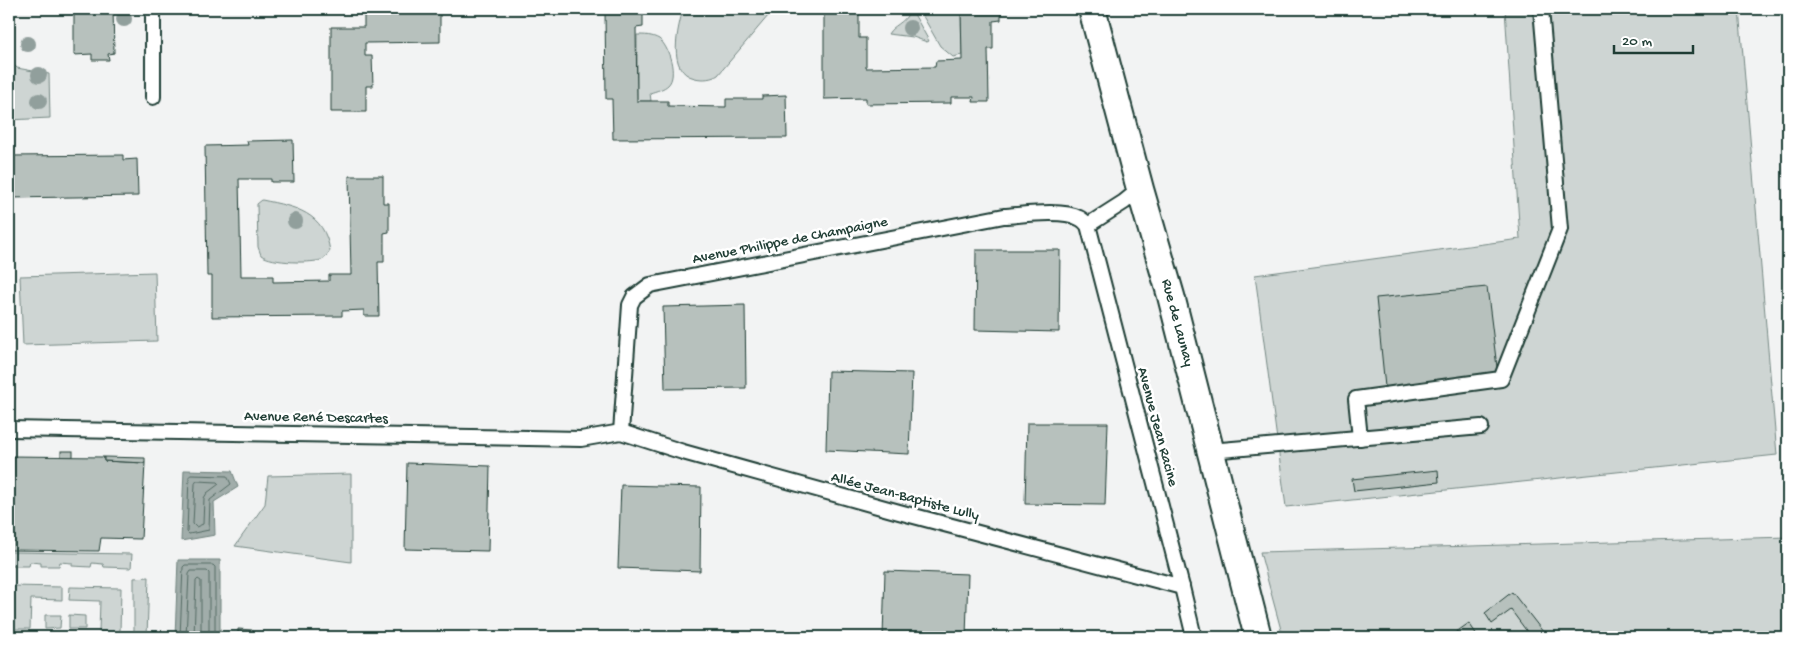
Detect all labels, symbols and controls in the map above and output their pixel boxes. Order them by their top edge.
scale bar [1614,22,1693,54]
text: 20 m [1622,33,1652,51]
street label: Avenue Philippe de Champaigne [691,213,889,269]
street label: Rue de Launay [1157,277,1197,369]
street label: Avenue Jean Racine [1132,365,1182,489]
street label: Avenue René Descartes [244,408,389,428]
street label: Allée Jean-Baptiste Lully [829,469,982,526]

